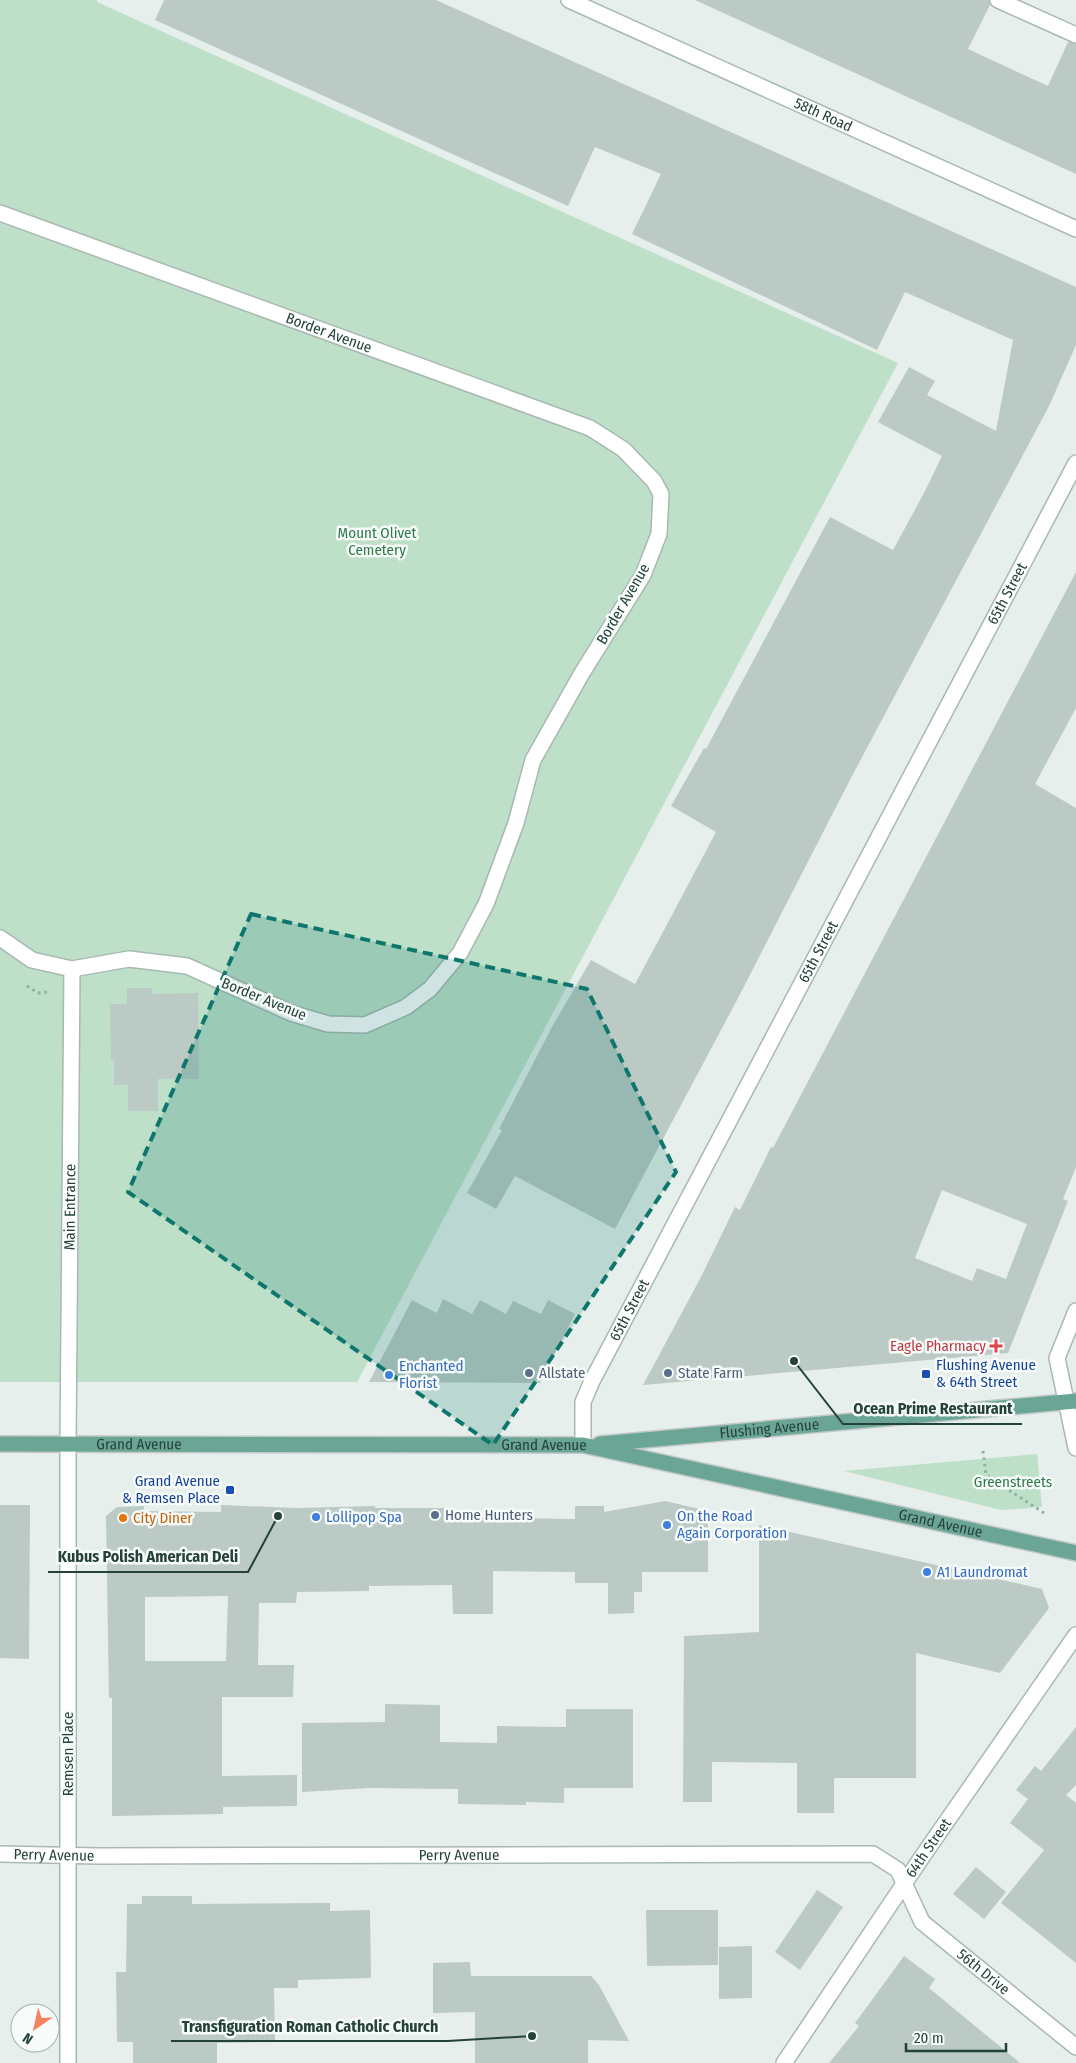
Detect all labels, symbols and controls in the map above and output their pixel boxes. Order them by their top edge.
street label: 58th Road [791,94,855,136]
street label: Border Avenue [283,309,374,357]
park label: Mount Olivet Cemetery [338,524,417,559]
street label: 65th Street [983,559,1031,628]
street label: Border Avenue [593,560,653,648]
street label: 65th Street [795,918,842,986]
street label: Border Avenue [219,974,309,1024]
street label: Main Entrance [61,1164,79,1250]
street label: 65th Street [606,1276,653,1344]
place label: Eagle Pharmacy [890,1337,986,1355]
marker: Eagle Pharmacy [990,1340,1002,1352]
place label: Flushing Avenue & 64th Street [936,1356,1036,1391]
place label: Enchanted Florist [399,1357,464,1392]
place label: Allstate [539,1364,585,1382]
place label: State Farm [678,1364,743,1382]
marker: Allstate [523,1367,535,1379]
marker: State Farm [662,1367,674,1379]
marker: Flushing Avenue & 64th Street [920,1368,932,1380]
marker: Enchanted Florist [383,1369,395,1381]
callout: Ocean Prime Restaurant [843,1393,1022,1424]
text: Ocean Prime Restaurant [853,1399,1013,1418]
street label: Flushing Avenue [719,1415,820,1442]
street label: Grand Avenue [96,1435,182,1453]
street label: Grand Avenue [501,1436,587,1454]
place label: Grand Avenue & Remsen Place [122,1472,220,1507]
park label: Greenstreets [974,1473,1052,1491]
marker: Grand Avenue & Remsen Place [224,1484,236,1496]
street label: Grand Avenue [897,1505,984,1541]
place label: Home Hunters [445,1506,533,1524]
place label: On the Road Again Corporation [677,1507,787,1542]
place label: Lollipop Spa [326,1508,402,1526]
place label: City Diner [133,1509,193,1527]
marker: Home Hunters [429,1509,441,1521]
marker: Lollipop Spa [310,1511,322,1523]
marker: City Diner [117,1512,129,1524]
marker: On the Road Again Corporation [661,1519,673,1531]
callout: Kubus Polish American Deli [48,1541,248,1572]
text: Kubus Polish American Deli [58,1547,238,1566]
place label: A1 Laundromat [937,1563,1028,1581]
marker: A1 Laundromat [921,1566,933,1578]
street label: Remsen Place [59,1712,77,1796]
street label: 64th Street [902,1815,955,1881]
street label: Perry Avenue [13,1845,95,1865]
street label: Perry Avenue [419,1846,499,1864]
street label: 56th Drive [953,1945,1013,1998]
north arrow [10,2003,60,2053]
callout: Transfiguration Roman Catholic Church [171,2010,448,2041]
text: Transfiguration Roman Catholic Church [182,2017,438,2036]
scale bar [906,2020,1006,2052]
text: N [20,2029,36,2048]
text: 20 m [914,2029,944,2047]

